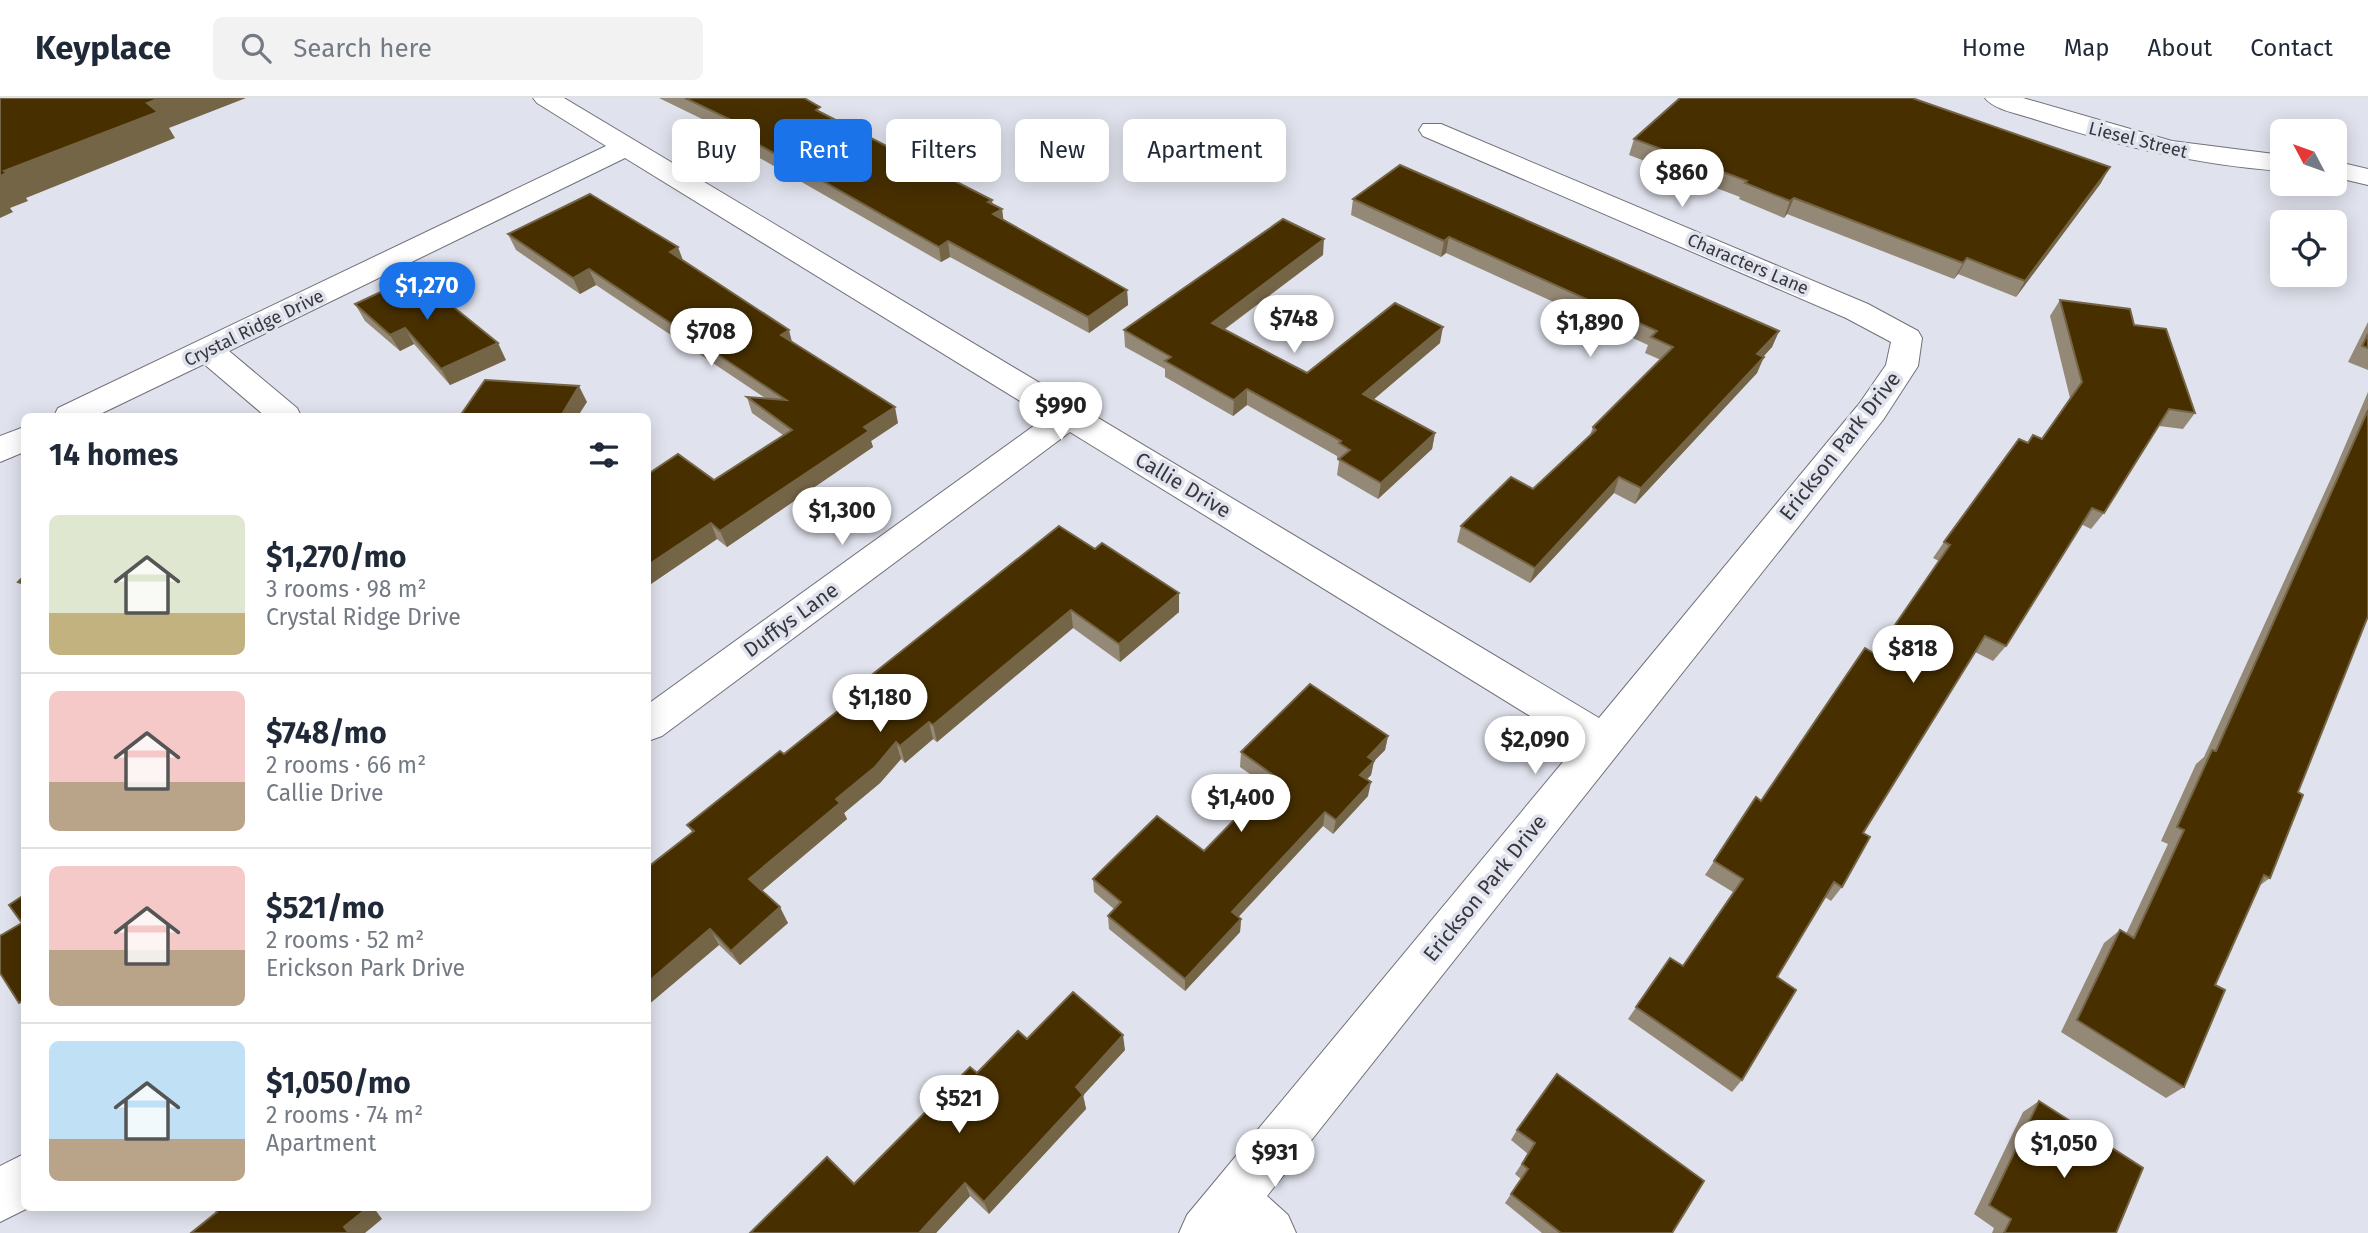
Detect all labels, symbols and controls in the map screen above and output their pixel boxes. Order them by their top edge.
search box [213,17,703,80]
text: Keyplace [35,28,171,68]
icon: search [237,29,275,67]
text: Search here [293,33,432,64]
text: Home [1962,34,2026,62]
text: Map [2064,34,2110,62]
text: About [2148,34,2212,62]
text: Contact [2250,34,2333,62]
street label: Liesel Street [2086,117,2190,163]
chip: Buy [672,119,760,182]
chip: Rent [774,119,872,182]
chip: Filters [886,119,1001,182]
chip: New [1015,119,1109,182]
chip: Apartment [1123,119,1286,182]
north arrow [2270,119,2347,196]
map controls [2270,119,2347,287]
pin: $860 [1641,150,1723,209]
text: $860 [1656,158,1708,186]
button: locate [2270,210,2347,287]
street label: Characters Lane [1684,229,1812,299]
pin: $1,270 [370,262,484,322]
text: $1,270 [395,271,459,299]
street label: Crystal Ridge Drive [181,285,327,371]
pin: $748 [1253,296,1335,355]
pin: $1,890 [1533,300,1647,359]
text: $748 [1270,304,1318,332]
pin: $708 [670,308,752,368]
text: $1,890 [1556,308,1624,336]
text: $708 [686,317,736,345]
street label: Erickson Park Drive [1774,366,1906,526]
pin: $990 [1020,382,1102,442]
text: $990 [1035,391,1087,419]
icon: filters [585,436,623,474]
text: 14 homes [49,437,178,473]
street label: Callie Drive [1130,446,1236,524]
pin: $1,300 [785,488,899,547]
text: $1,300 [808,496,876,524]
text: $1,270/mo [266,539,407,575]
icon: home [105,543,189,627]
text: 3 rooms · 98 m² [266,575,426,603]
street label: Duffys Lane [739,577,843,663]
text: Crystal Ridge Drive [266,603,461,631]
pin: $818 [1872,626,1954,685]
text: $818 [1888,634,1938,662]
pin: $1,180 [823,674,937,734]
text: $1,180 [848,683,912,711]
text: $748/mo [266,715,387,751]
pin: $2,090 [1478,716,1592,776]
icon: home [105,719,189,803]
text: $2,090 [1500,725,1570,753]
text: 2 rooms · 66 m² [266,751,426,779]
pin: $1,400 [1184,774,1298,834]
text: Callie Drive [266,779,383,807]
text: $1,400 [1207,783,1275,811]
street label: Erickson Park Drive [1418,809,1552,967]
text: $521/mo [266,890,384,926]
icon: home [105,894,189,978]
text: 2 rooms · 52 m² [266,926,424,954]
text: Erickson Park Drive [266,954,465,982]
text: $1,050/mo [266,1065,411,1101]
icon: home [105,1069,189,1153]
pin: $521 [918,1076,1000,1135]
text: $521 [936,1084,982,1112]
text: 2 rooms · 74 m² [266,1101,423,1129]
pin: $1,050 [2007,1121,2121,1180]
text: Apartment [266,1129,376,1157]
text: $1,050 [2031,1129,2097,1157]
pin: $931 [1234,1130,1316,1189]
text: $931 [1252,1138,1298,1166]

